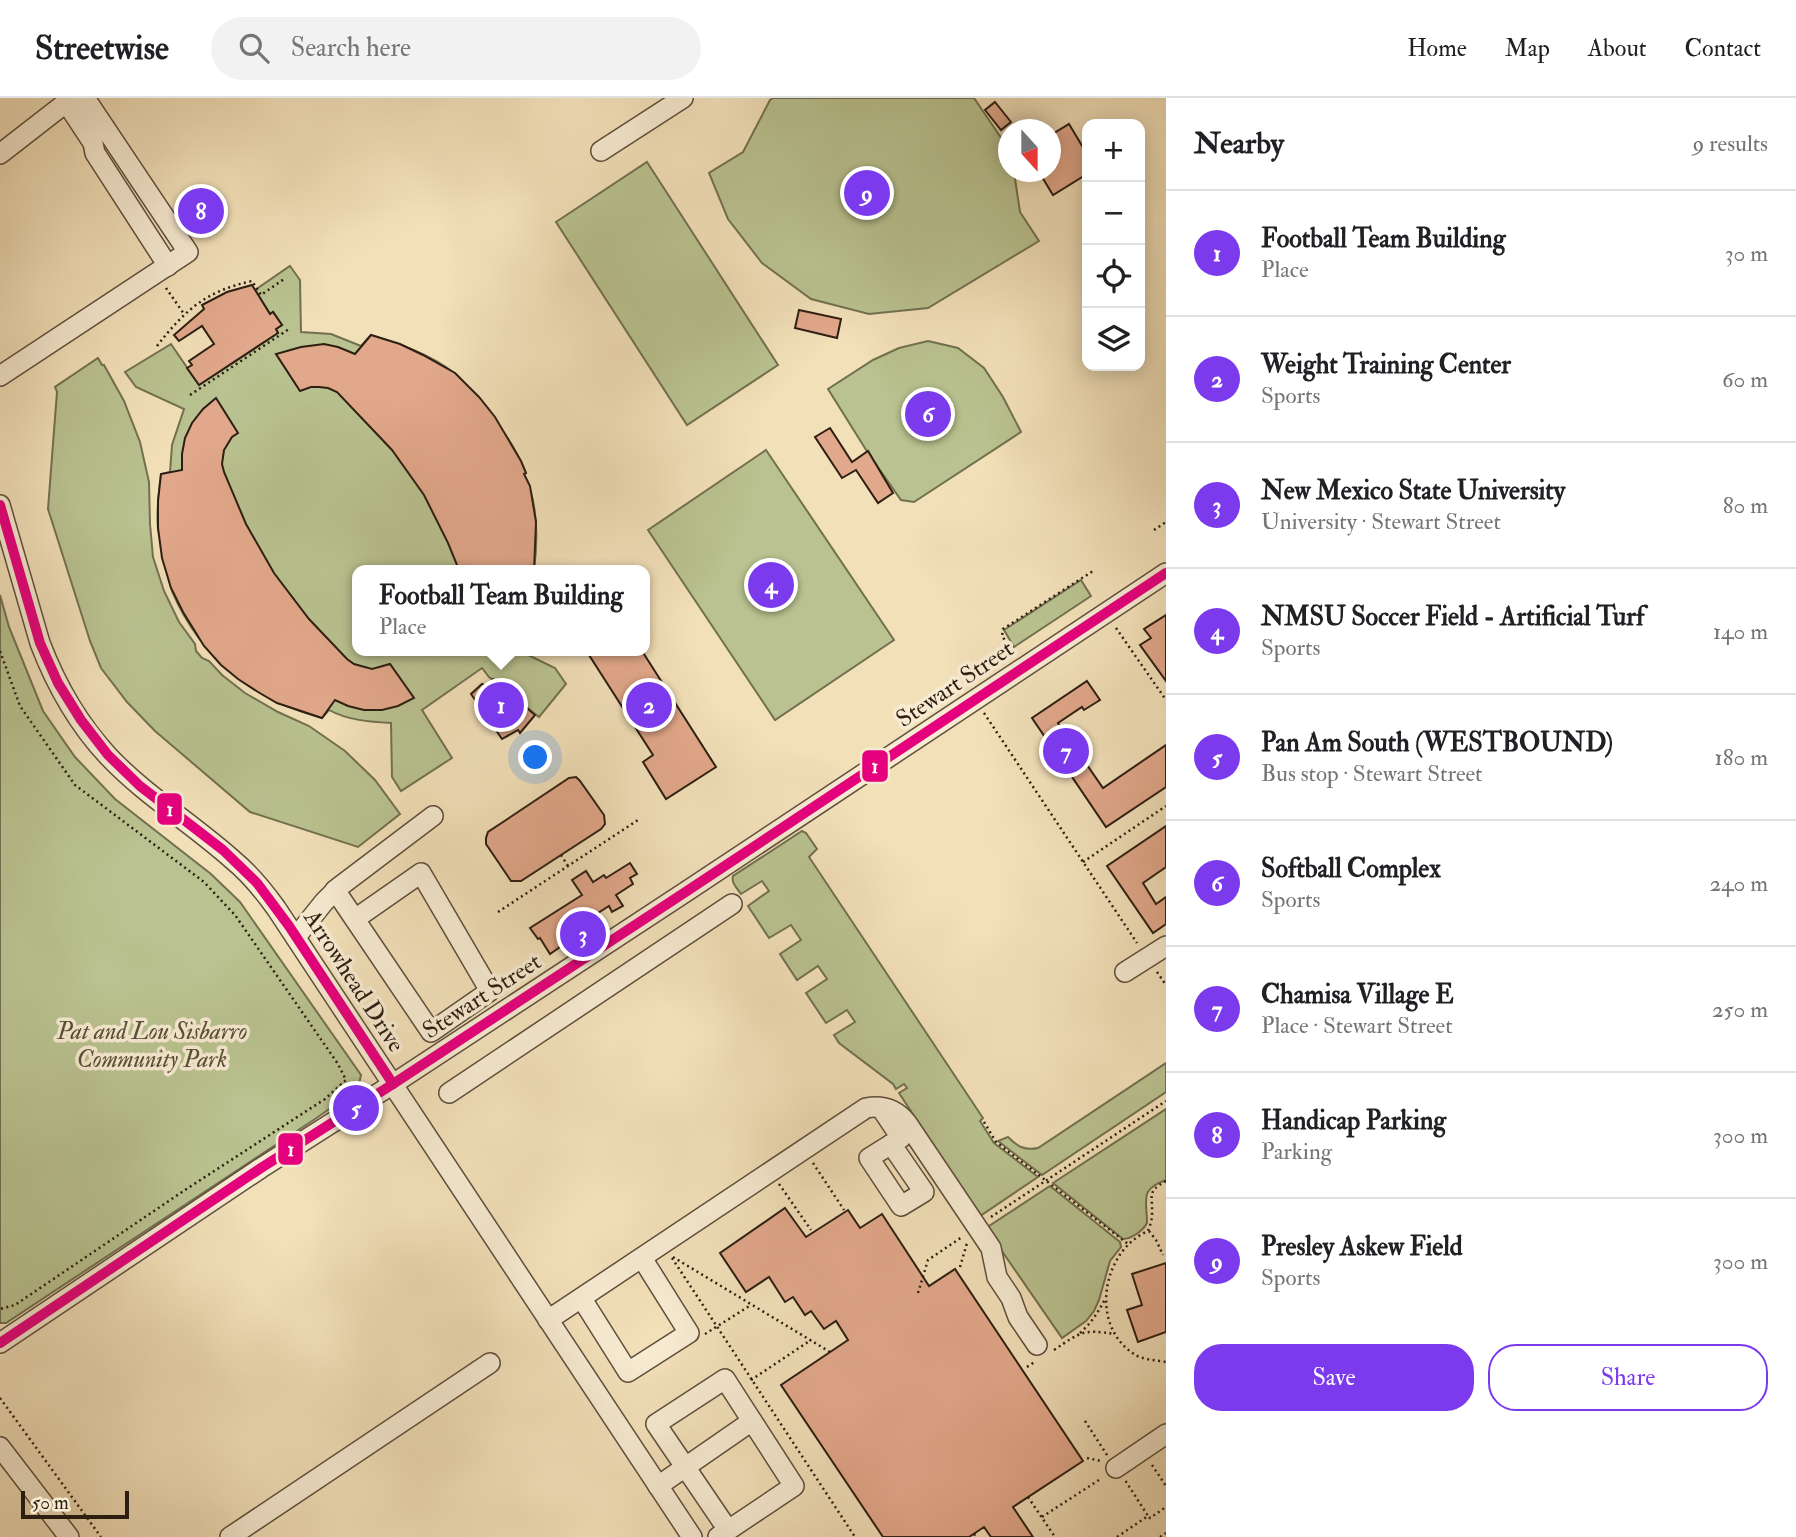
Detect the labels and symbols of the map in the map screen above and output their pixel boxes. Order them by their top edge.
north arrow [998,119,1061,182]
pin: 9 [844,167,890,219]
pin: 8 [178,185,224,237]
pin: 6 [905,388,951,440]
pin: 4 [748,559,794,611]
street label: Stewart Street [890,633,1020,735]
pin: 1 [478,679,524,731]
pin: 2 [626,679,672,731]
pin: 7 [1043,725,1089,777]
your location [518,740,552,774]
line badge: 1 [861,749,889,783]
text: 1 [872,755,879,779]
line badge: 1 [156,792,183,826]
text: 1 [167,798,174,822]
street label: Arrowhead Drive [296,903,412,1058]
pin: 3 [560,908,606,960]
street label: Stewart Street [417,946,547,1046]
park label: Pat and Lou Sisbarro Community Park [56,1016,247,1075]
pin: 5 [333,1082,379,1134]
line badge: 1 [277,1132,304,1166]
text: 1 [288,1138,295,1162]
scale bar [21,1488,130,1520]

